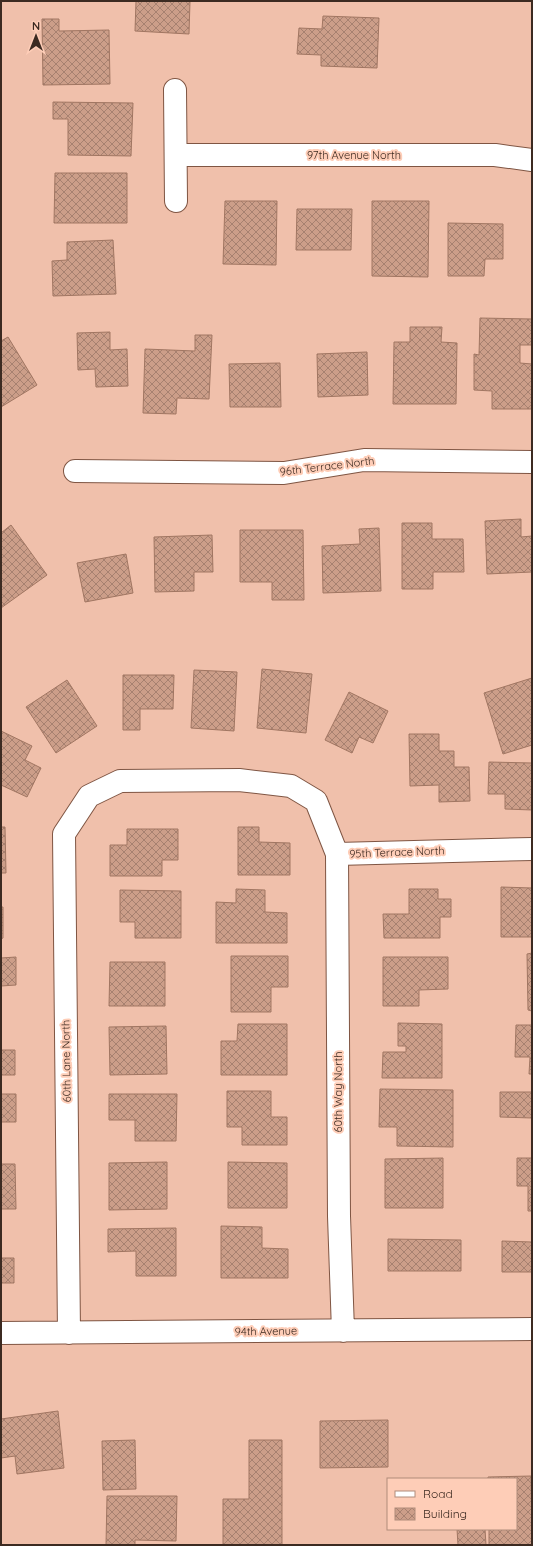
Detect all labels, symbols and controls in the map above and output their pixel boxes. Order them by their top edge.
north arrow [16,16,56,56]
text: N [32,19,40,33]
street label: 97th Avenue North [307,148,401,162]
street label: 96th Terrace North [279,453,375,479]
street label: 95th Terrace North [349,843,445,861]
street label: 60th Lane North [58,1020,74,1102]
street label: 60th Way North [331,1052,345,1132]
street label: 94th Avenue [235,1323,297,1339]
legend [387,1478,517,1530]
text: Road [423,1486,453,1501]
text: Building [423,1506,467,1521]

